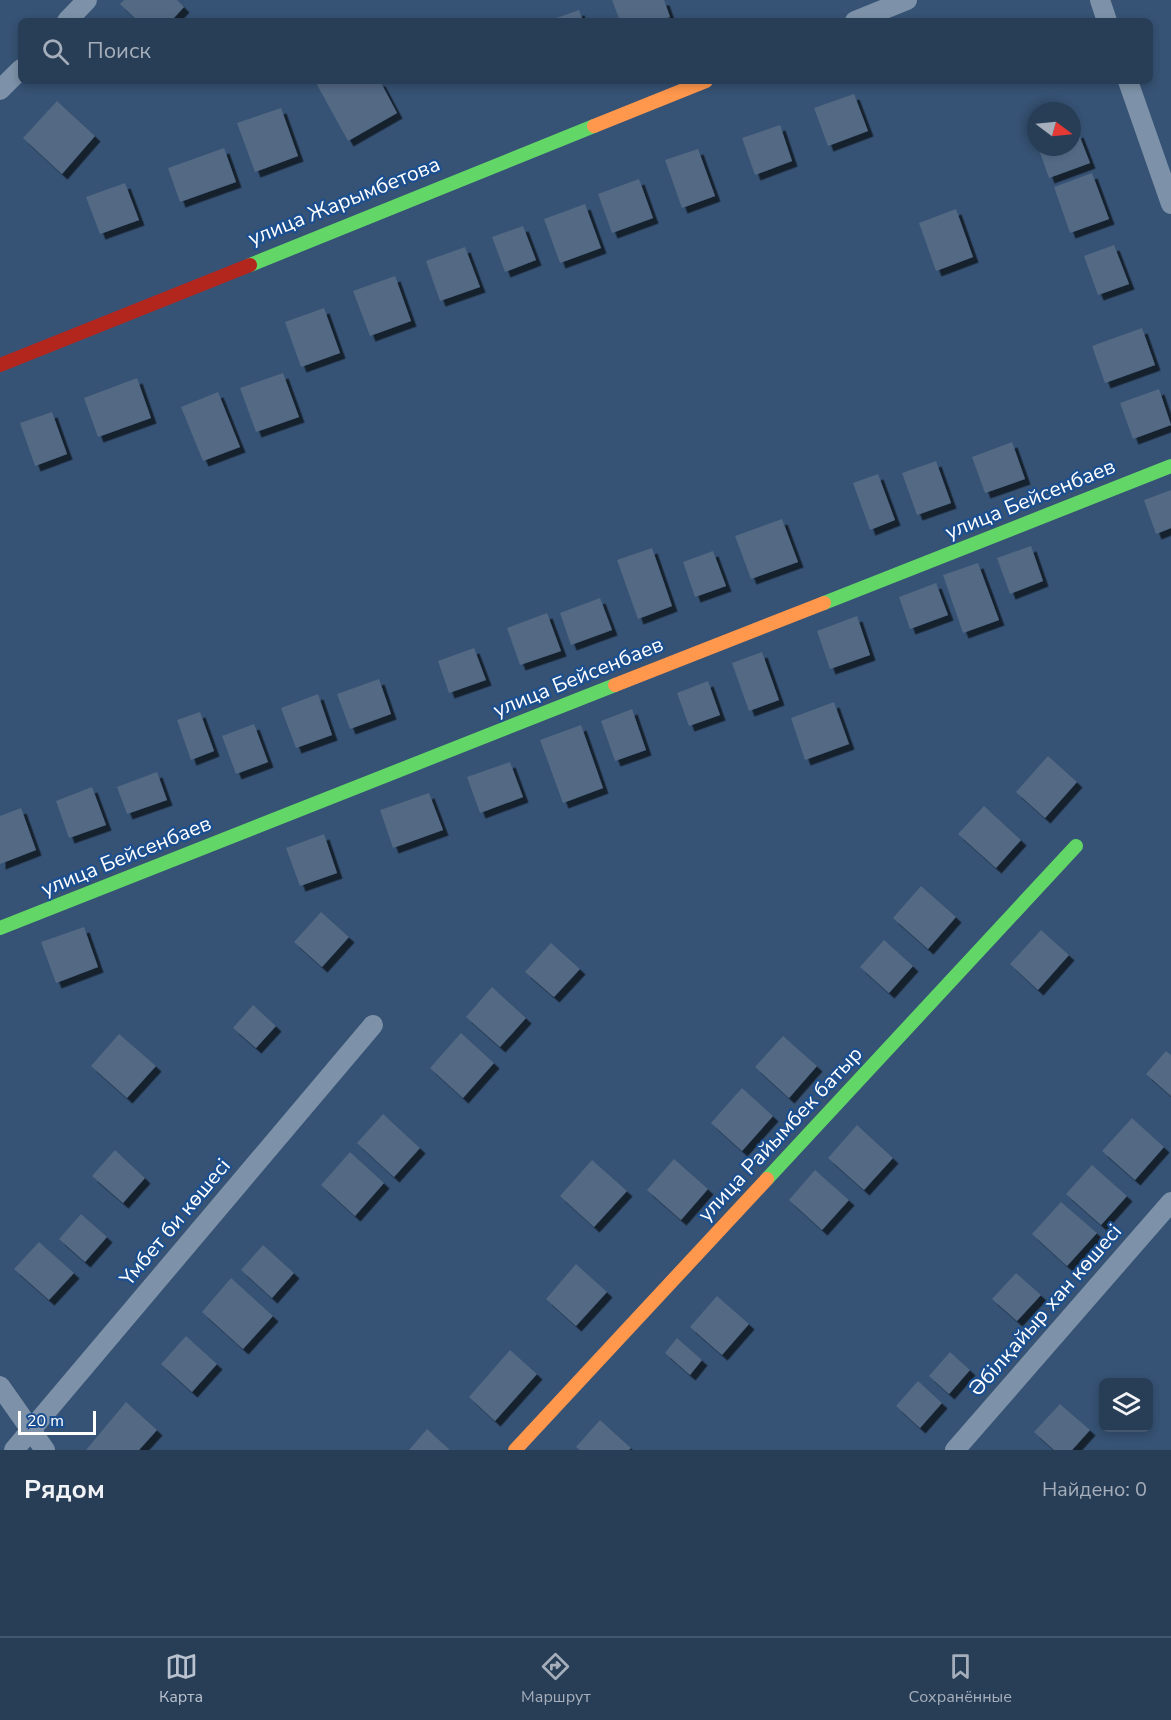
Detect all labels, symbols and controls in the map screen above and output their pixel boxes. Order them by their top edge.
search box [18,18,1153,84]
icon: search [39,35,72,68]
text: Поиск [87,36,151,66]
north arrow [1027,102,1081,156]
street label: улица Жарымбетова [244,150,444,252]
street label: улица Бейсенбаев [941,452,1119,546]
street label: улица Бейсенбаев [489,630,667,724]
street label: улица Бейсенбаев [37,809,215,903]
street label: улица Райымбек батыр [691,1040,869,1228]
street label: Үмбет би көшесі [113,1152,237,1292]
street label: Әбілқайыр хан көшесі [962,1218,1128,1402]
map controls [1099,1378,1153,1432]
button: layers [1099,1378,1153,1432]
scale bar [18,1408,96,1436]
text: 20 m [27,1410,64,1432]
text: Рядом [24,1472,105,1507]
text: Найдено: 0 [1042,1476,1147,1503]
tab: Карта [159,1650,203,1708]
tab: Маршрут [521,1650,591,1708]
tab: Сохранённые [909,1650,1012,1708]

